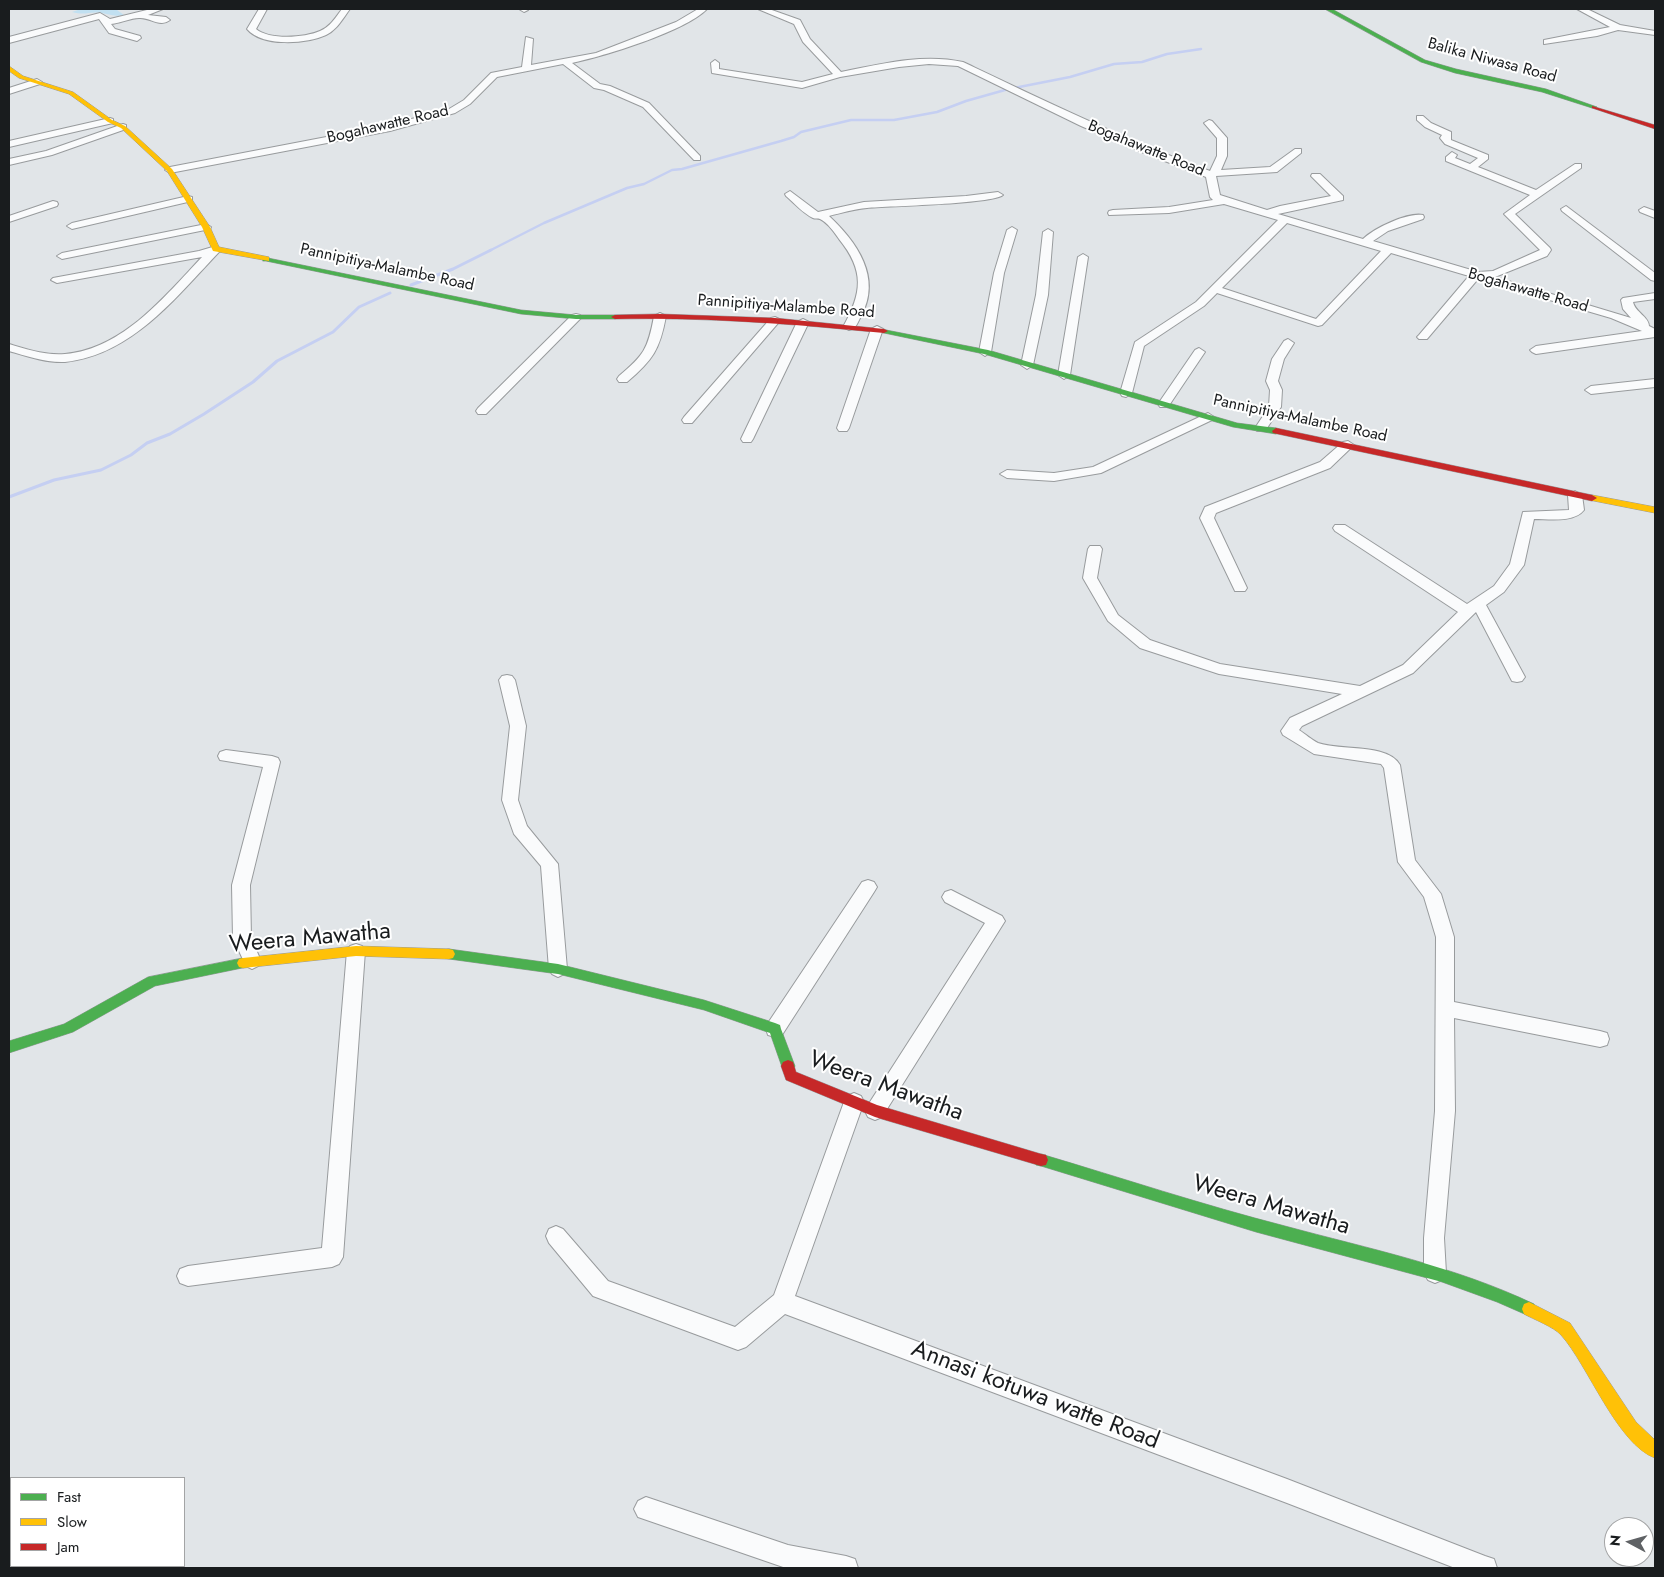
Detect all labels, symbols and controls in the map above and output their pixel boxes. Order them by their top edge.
street label: Balika Niwasa Road [1425,35,1559,87]
street label: Bogahawatte Road [325,102,451,148]
street label: Bogahawatte Road [1085,117,1207,181]
street label: Pannipitiya-Malambe Road [298,240,476,296]
street label: Bogahawatte Road [1466,265,1590,317]
street label: Pannipitiya-Malambe Road [697,291,875,323]
street label: Pannipitiya-Malambe Road [1211,391,1389,447]
street label: Weera Mawatha [228,918,392,960]
street label: Weera Mawatha [805,1046,967,1128]
street label: Weera Mawatha [1189,1170,1353,1242]
street label: Annasi kotuwa watte Road [907,1335,1163,1457]
legend [10,1477,185,1567]
text: Fast [57,1486,81,1508]
text: Slow [57,1511,87,1533]
north arrow [1604,1517,1654,1567]
text: N [1605,1534,1626,1547]
text: Jam [57,1536,80,1558]

